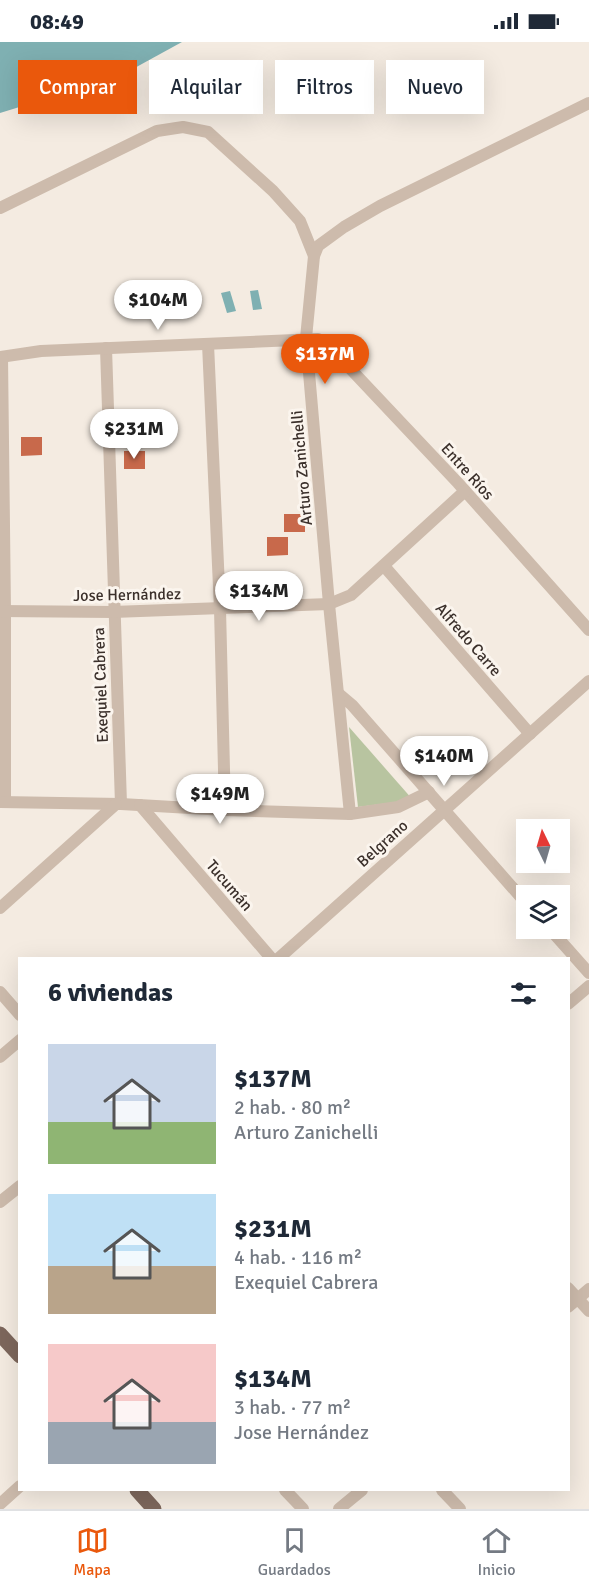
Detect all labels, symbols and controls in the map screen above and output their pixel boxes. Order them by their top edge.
text: 08:49 [30,8,84,35]
chip: Comprar [18,60,137,114]
chip: Alquilar [149,60,263,114]
chip: Filtros [275,60,374,114]
chip: Nuevo [386,60,484,114]
pin: $104M [116,280,200,331]
text: $104M [128,287,188,312]
pin: $137M [283,334,367,385]
text: $137M [295,341,355,366]
pin: $231M [92,409,176,460]
street label: Arturo Zanichelli [287,410,317,526]
text: $231M [104,416,164,441]
street label: Entre Ríos [436,439,498,504]
pin: $134M [217,571,301,622]
text: $134M [229,578,289,603]
street label: Jose Hernández [73,584,181,606]
street label: Alfredo Carre [431,599,506,681]
street label: Exequiel Cabrera [89,627,113,743]
pin: $140M [402,736,486,787]
text: $140M [414,743,474,768]
pin: $149M [178,774,262,825]
text: $149M [190,781,250,806]
street label: Belgrano [353,816,412,872]
north arrow [516,819,570,873]
map controls [516,819,570,939]
street label: Tucumán [202,856,257,915]
button: layers [516,885,570,939]
text: 6 viviendas [48,977,173,1009]
icon: filters [507,977,540,1010]
text: $137M [234,1063,312,1095]
icon: home [96,1068,168,1140]
text: 2 hab. · 80 m² [234,1095,351,1120]
text: Arturo Zanichelli [234,1120,378,1145]
text: $231M [234,1213,312,1245]
icon: home [96,1218,168,1290]
text: 4 hab. · 116 m² [234,1245,362,1270]
text: Exequiel Cabrera [234,1270,378,1295]
text: $134M [234,1363,312,1395]
icon: home [96,1368,168,1440]
text: 3 hab. · 77 m² [234,1395,351,1420]
text: Jose Hernández [234,1420,369,1445]
tab: Mapa [73,1524,111,1580]
tab: Guardados [258,1524,331,1580]
tab: Inicio [478,1524,516,1580]

